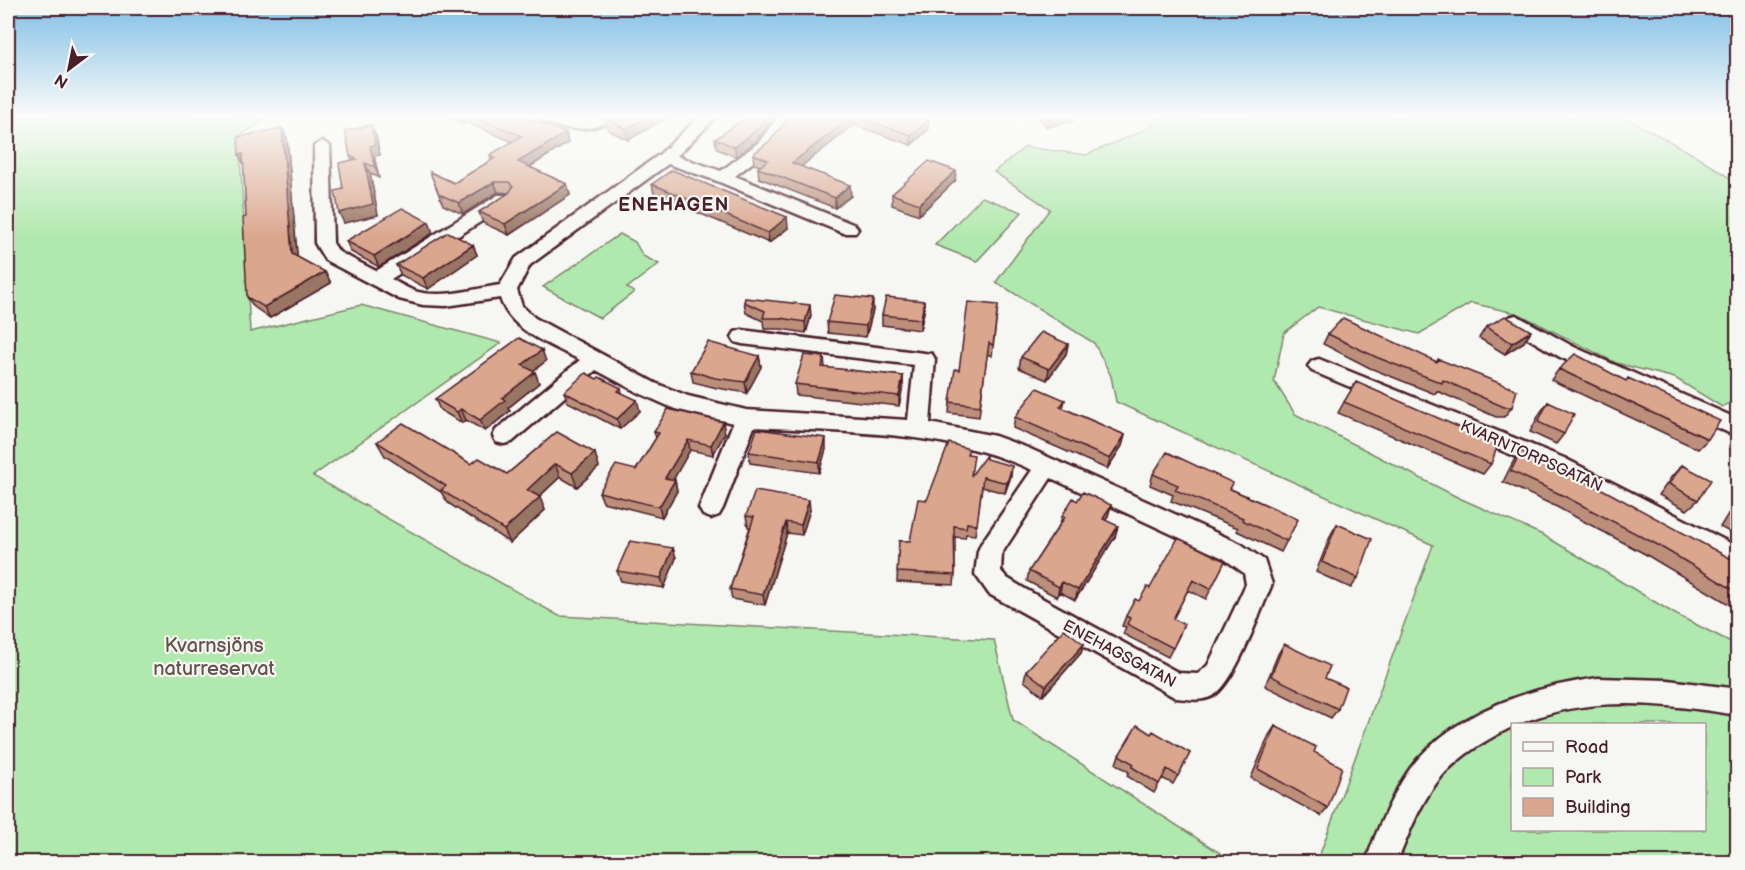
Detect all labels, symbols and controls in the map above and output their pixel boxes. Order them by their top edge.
north arrow [39,39,99,99]
text: N [52,69,72,92]
district label: ENEHAGEN [618,195,730,216]
street label: KVARNTORPSGATAN [1457,416,1605,496]
street label: ENEHAGSGATAN [1059,616,1179,692]
park label: Kvarnsjöns naturreservat [153,634,275,681]
legend [1511,723,1706,831]
text: Road [1565,737,1609,758]
text: Park [1565,767,1601,788]
text: Building [1565,797,1631,818]

